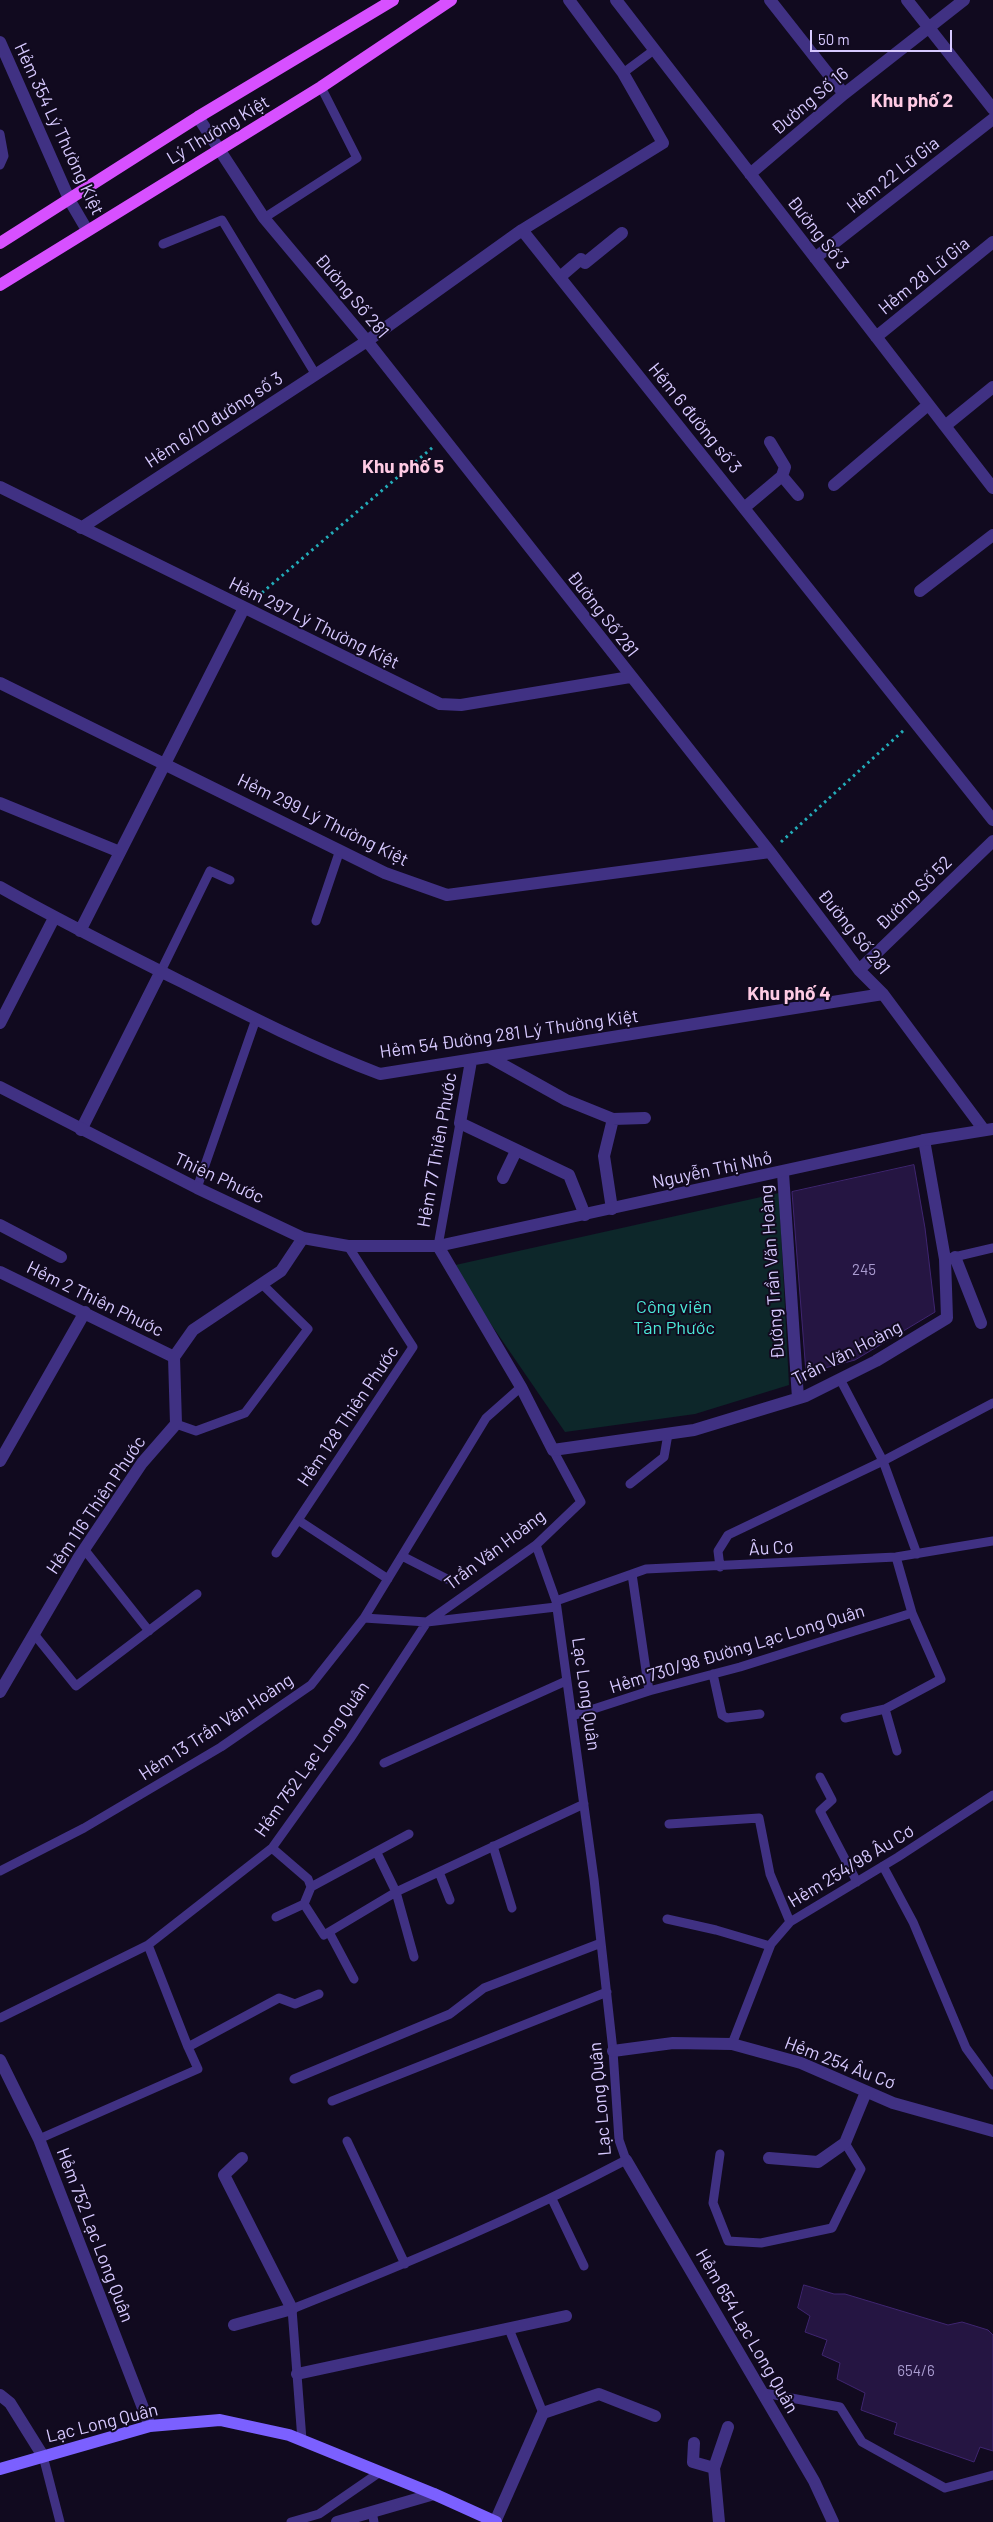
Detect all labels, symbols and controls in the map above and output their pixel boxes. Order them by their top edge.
scale bar [813,20,956,52]
text: 50 m [818,30,850,48]
street label: Hẻm 354 Lý Thường Kiệt [10,39,108,219]
street label: Đường Số 16 [767,63,853,139]
district label: Khu phố 2 [871,90,953,112]
street label: Lý Thường Kiệt [163,91,273,169]
street label: Hẻm 22 Lữ Gia [843,132,943,218]
street label: Đường Số 3 [783,192,853,274]
street label: Hẻm 28 Lữ Gia [874,233,974,319]
street label: Đường Số 281 [311,250,393,342]
street label: Hẻm 6 đường số 3 [644,358,746,478]
street label: Hẻm 6/10 đường số 3 [141,367,287,473]
district label: Khu phố 5 [362,456,444,478]
street label: Đường Số 281 [563,567,643,661]
street label: Hẻm 297 Lý Thường Kiệt [225,572,403,674]
street label: Hẻm 299 Lý Thường Kiệt [234,769,412,871]
street label: Đường Số 52 [872,852,956,934]
street label: Đường Số 281 [813,885,895,979]
district label: Khu phố 4 [747,983,831,1005]
street label: Hẻm 54 Đường 281 Lý Thường Kiệt [378,1005,640,1063]
street label: Hẻm 77 Thiên Phước [413,1071,461,1229]
street label: Nguyễn Thị Nhỏ [650,1147,774,1193]
street label: Thiên Phước [171,1148,267,1208]
street label: Đường Trần Văn Hoàng [755,1184,789,1360]
street label: Hẻm 2 Thiên Phước [23,1257,167,1341]
house number: 245 [852,1261,876,1279]
park label: Công viên Tân Phước [633,1296,715,1338]
street label: Trần Văn Hoàng [788,1316,906,1390]
street label: Hẻm 128 Thiên Phước [293,1341,403,1491]
street label: Hẻm 116 Thiên Phước [42,1432,150,1578]
street label: Trần Văn Hoàng [440,1505,550,1595]
street label: Âu Cơ [748,1536,794,1560]
street label: Hẻm 730/98 Đường Lạc Long Quân [607,1600,867,1698]
street label: Lạc Long Quân [567,1636,605,1752]
street label: Hẻm 13 Trần Văn Hoàng [135,1669,297,1785]
street label: Hẻm 752 Lạc Long Quân [250,1677,374,1841]
street label: Hẻm 254/98 Âu Cơ [784,1820,918,1912]
street label: Hẻm 254 Âu Cơ [782,2032,898,2094]
street label: Lạc Long Quân [584,2041,616,2157]
street label: Hẻm 752 Lạc Long Quân [52,2145,138,2325]
street label: Hẻm 654 Lạc Long Quân [691,2245,803,2417]
house number: 654/6 [897,2362,935,2380]
street label: Lạc Long Quân [44,2399,160,2447]

